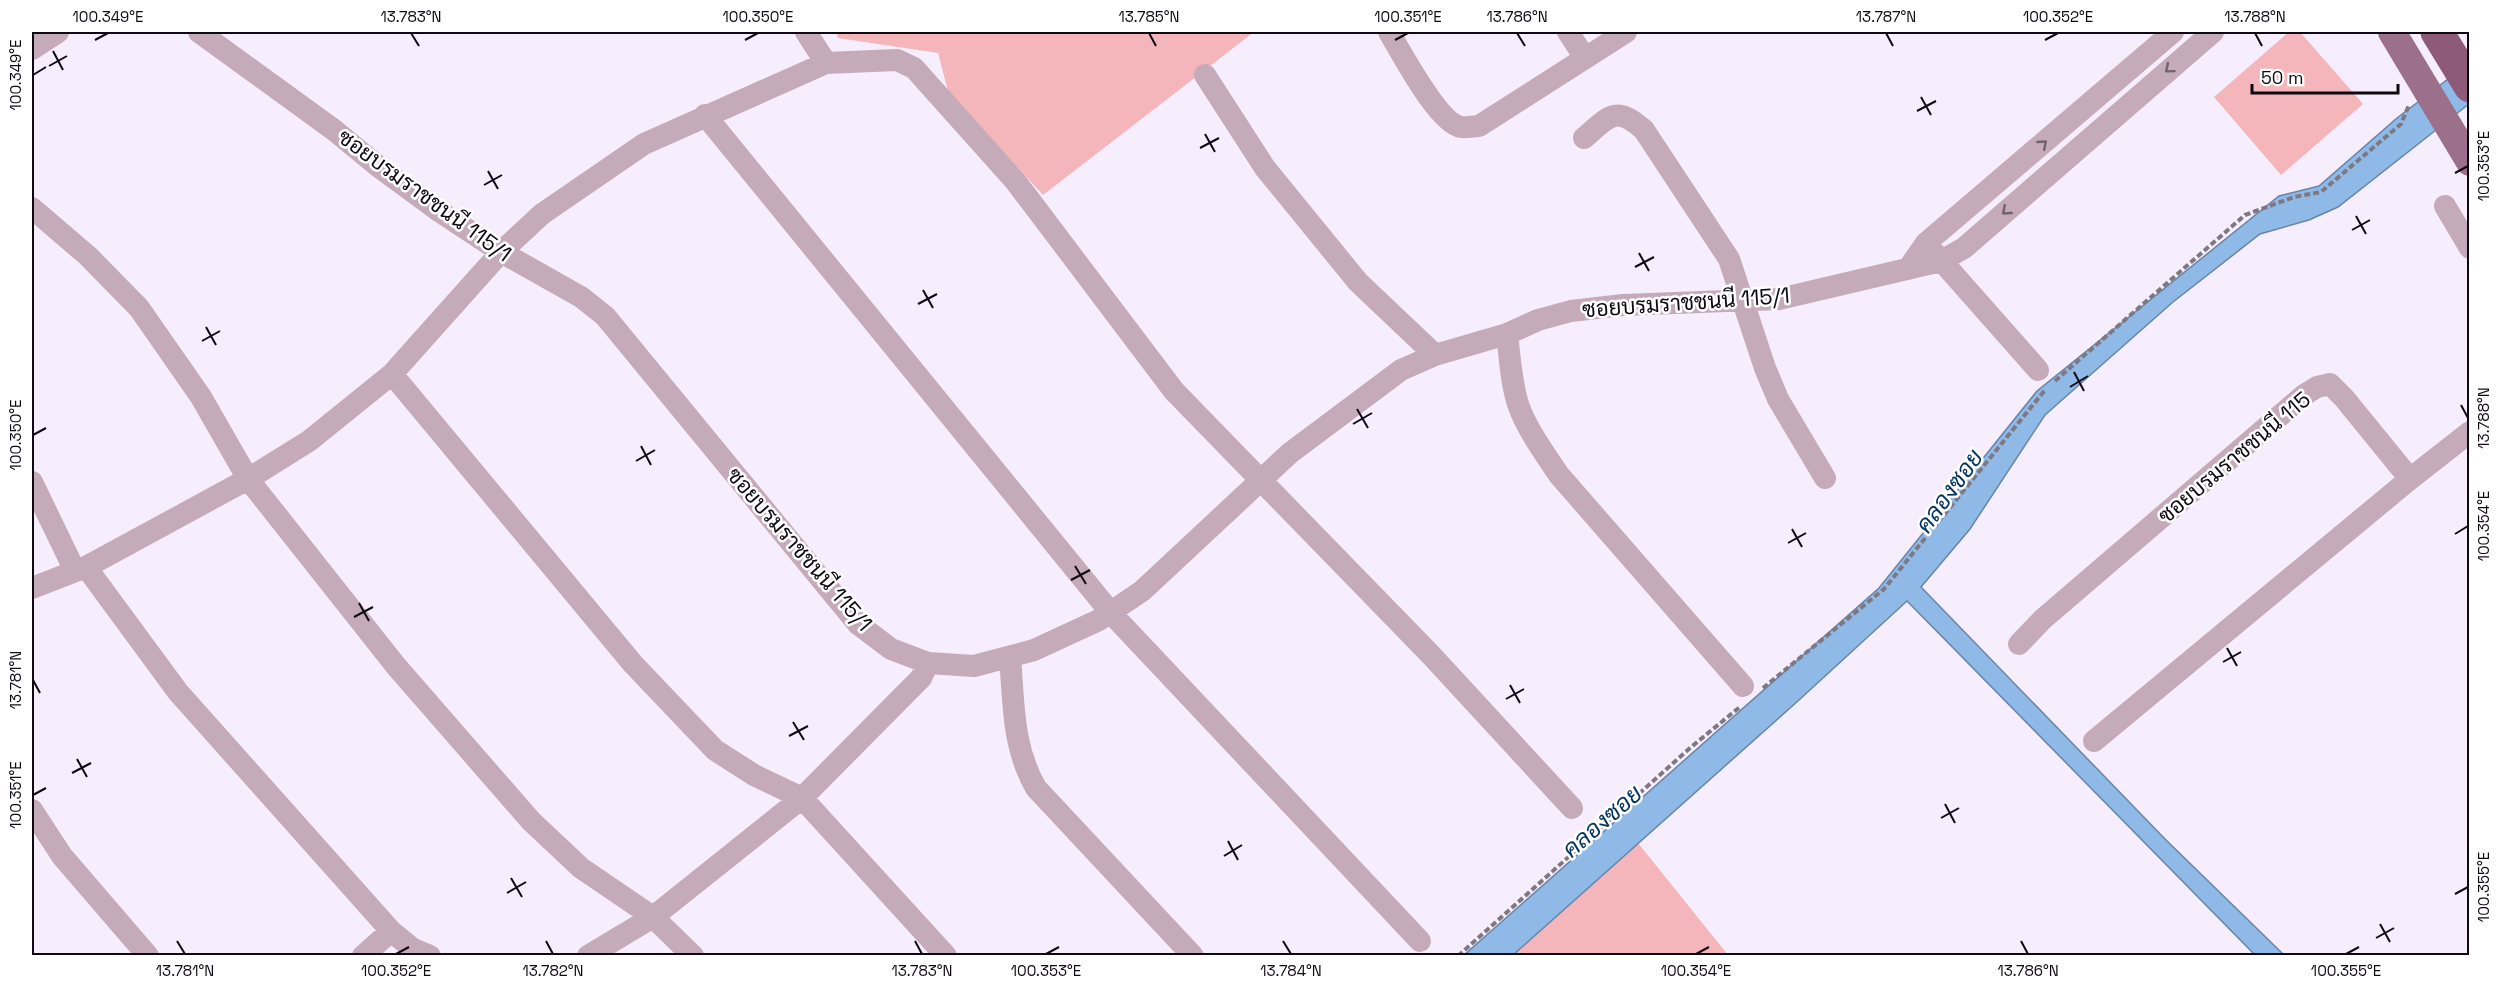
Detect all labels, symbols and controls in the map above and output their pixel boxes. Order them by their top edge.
text: 100.349°E [73,7,143,26]
text: 13.783°N [380,7,442,26]
text: 100.350°E [723,7,793,26]
text: 13.785°N [1118,7,1180,26]
text: 100.351°E [1374,7,1442,26]
text: 13.786°N [1486,7,1548,26]
text: 13.787°N [1856,7,1916,26]
text: 100.352°E [2023,7,2093,26]
text: 13.788°N [2224,7,2286,26]
text: 100.349°E [6,40,25,110]
scale bar [2252,57,2398,95]
one-way arrow [2164,62,2175,73]
text: 50 m [2261,66,2303,89]
street label: ซอยบรมราชชนนี 115/1 [333,123,517,267]
text: 100.353°E [2474,131,2493,201]
one-way arrow [2036,140,2047,151]
one-way arrow [2002,204,2013,215]
street label: ซอยบรมราชชนนี 115/1 [1581,281,1791,323]
street label: ซอยบรมราชชนนี 115 [2152,385,2316,529]
text: 13.788°N [2474,387,2493,449]
text: 100.350°E [6,400,25,470]
water label: คลองซอย [1908,443,1990,539]
street label: ซอยบรมราชชนนี 115/1 [721,461,879,637]
text: 100.354°E [2474,491,2493,561]
text: 13.781°N [6,651,25,709]
text: 100.351°E [6,761,25,829]
water label: คลองซอย [1556,778,1649,864]
text: 100.355°E [2474,852,2493,922]
text: 13.781°N [156,961,214,980]
text: 100.352°E [361,961,431,980]
text: 13.782°N [522,961,584,980]
text: 13.783°N [891,961,953,980]
text: 100.353°E [1011,961,1081,980]
text: 13.784°N [1260,961,1322,980]
text: 100.354°E [1661,961,1731,980]
text: 13.786°N [1997,961,2059,980]
text: 100.355°E [2311,961,2381,980]

